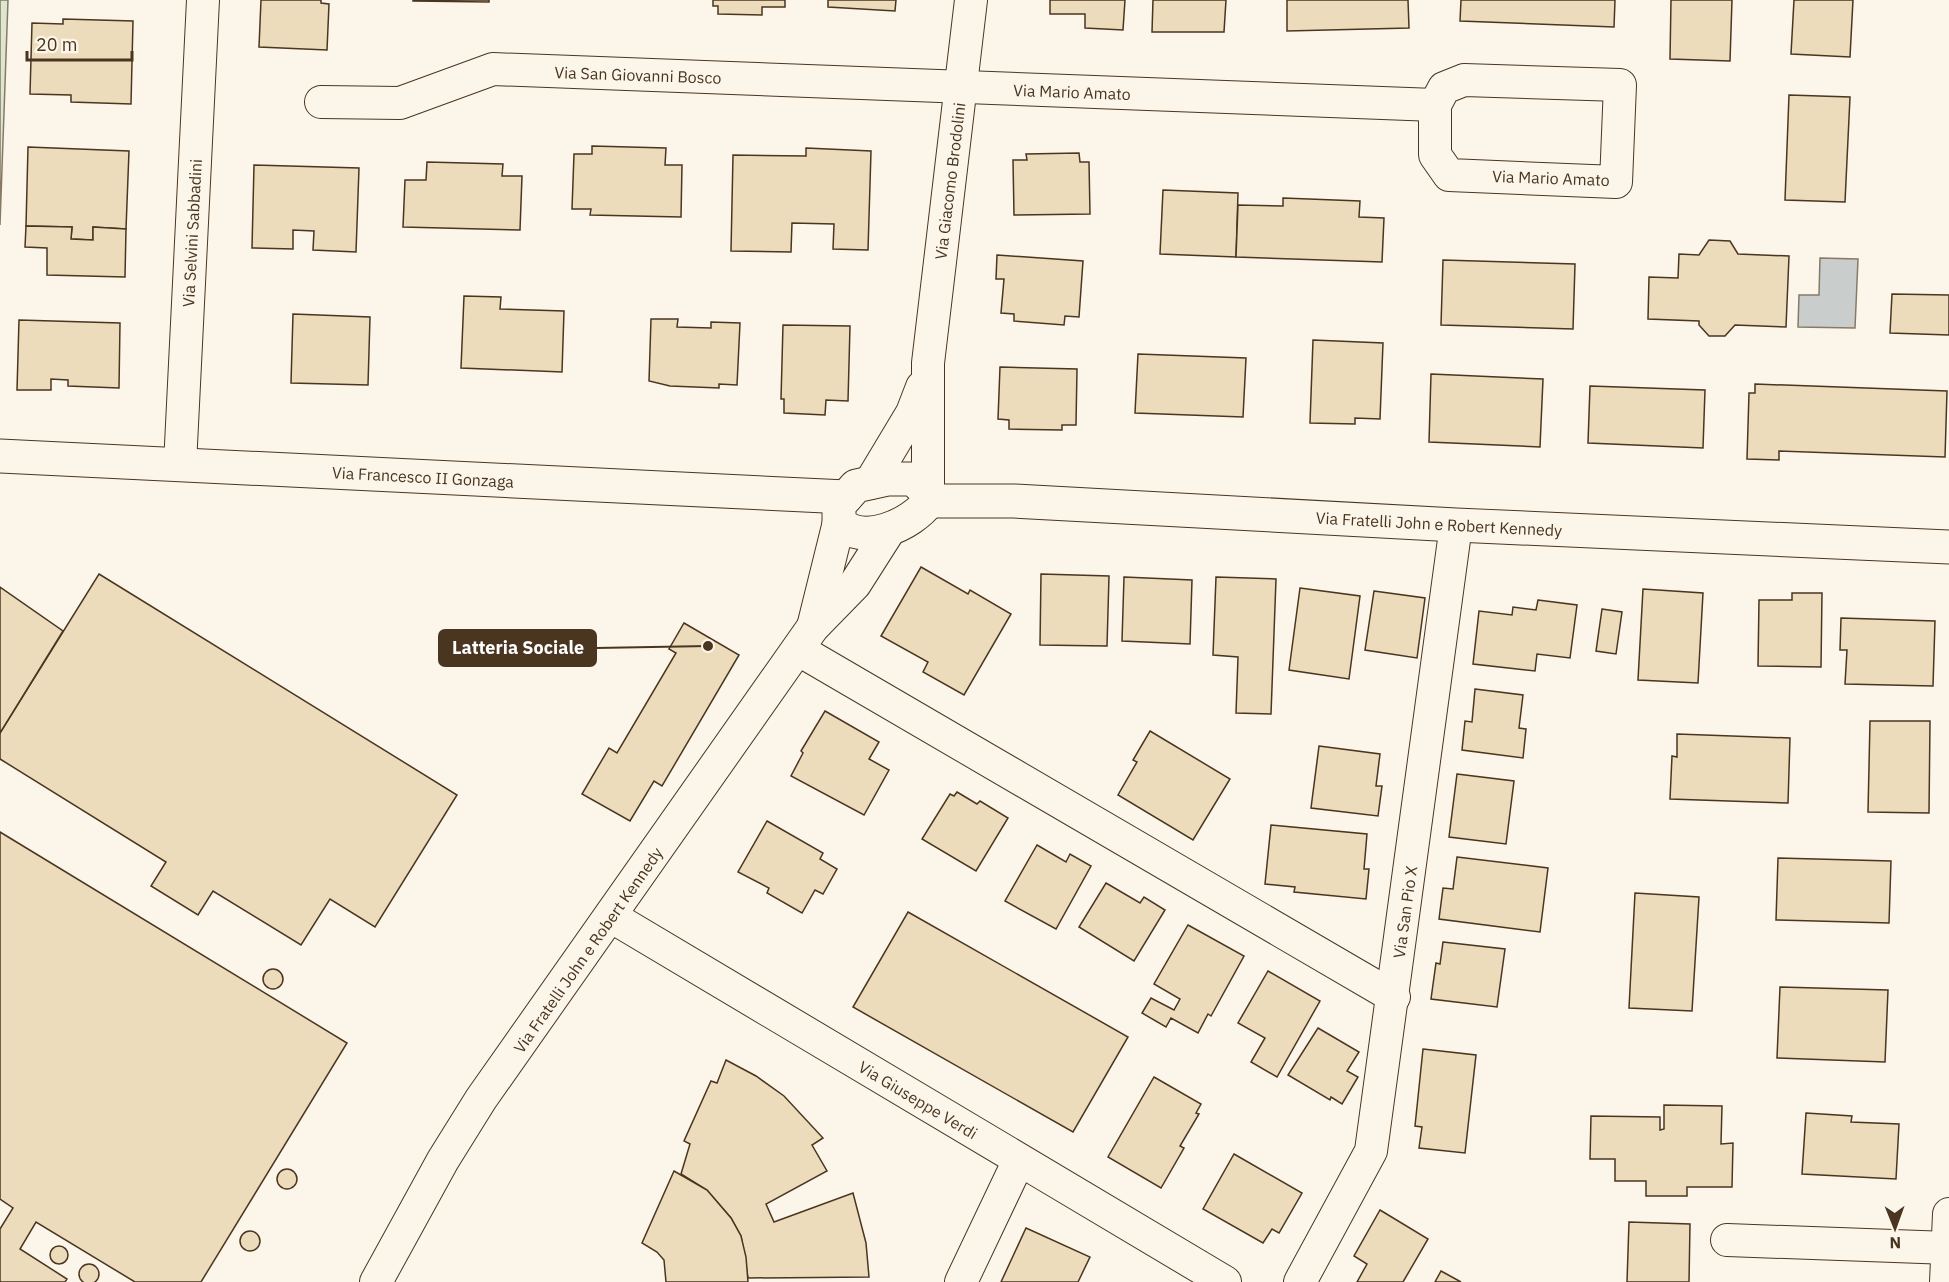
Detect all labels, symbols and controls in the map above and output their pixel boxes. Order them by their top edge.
scale bar [27,24,132,62]
text: 20 m [36,33,78,56]
street label: Via San Giovanni Bosco [554,62,722,88]
street label: Via Mario Amato [1013,80,1131,104]
street label: Via Giacomo Brodolini [930,101,970,261]
street label: Via Selvini Sabbadini [178,158,206,308]
street label: Via Mario Amato [1492,166,1610,190]
street label: Via Francesco II Gonzaga [332,462,515,492]
street label: Via Fratelli John e Robert Kennedy [1315,508,1563,540]
callout: Latteria Sociale [439,630,596,666]
text: Latteria Sociale [452,636,584,659]
street label: Via Fratelli John e Robert Kennedy [509,843,667,1057]
street label: Via San Pio X [1389,864,1421,959]
street label: Via Giuseppe Verdi [855,1057,981,1143]
north arrow [1865,1198,1925,1258]
text: N [1889,1233,1901,1253]

